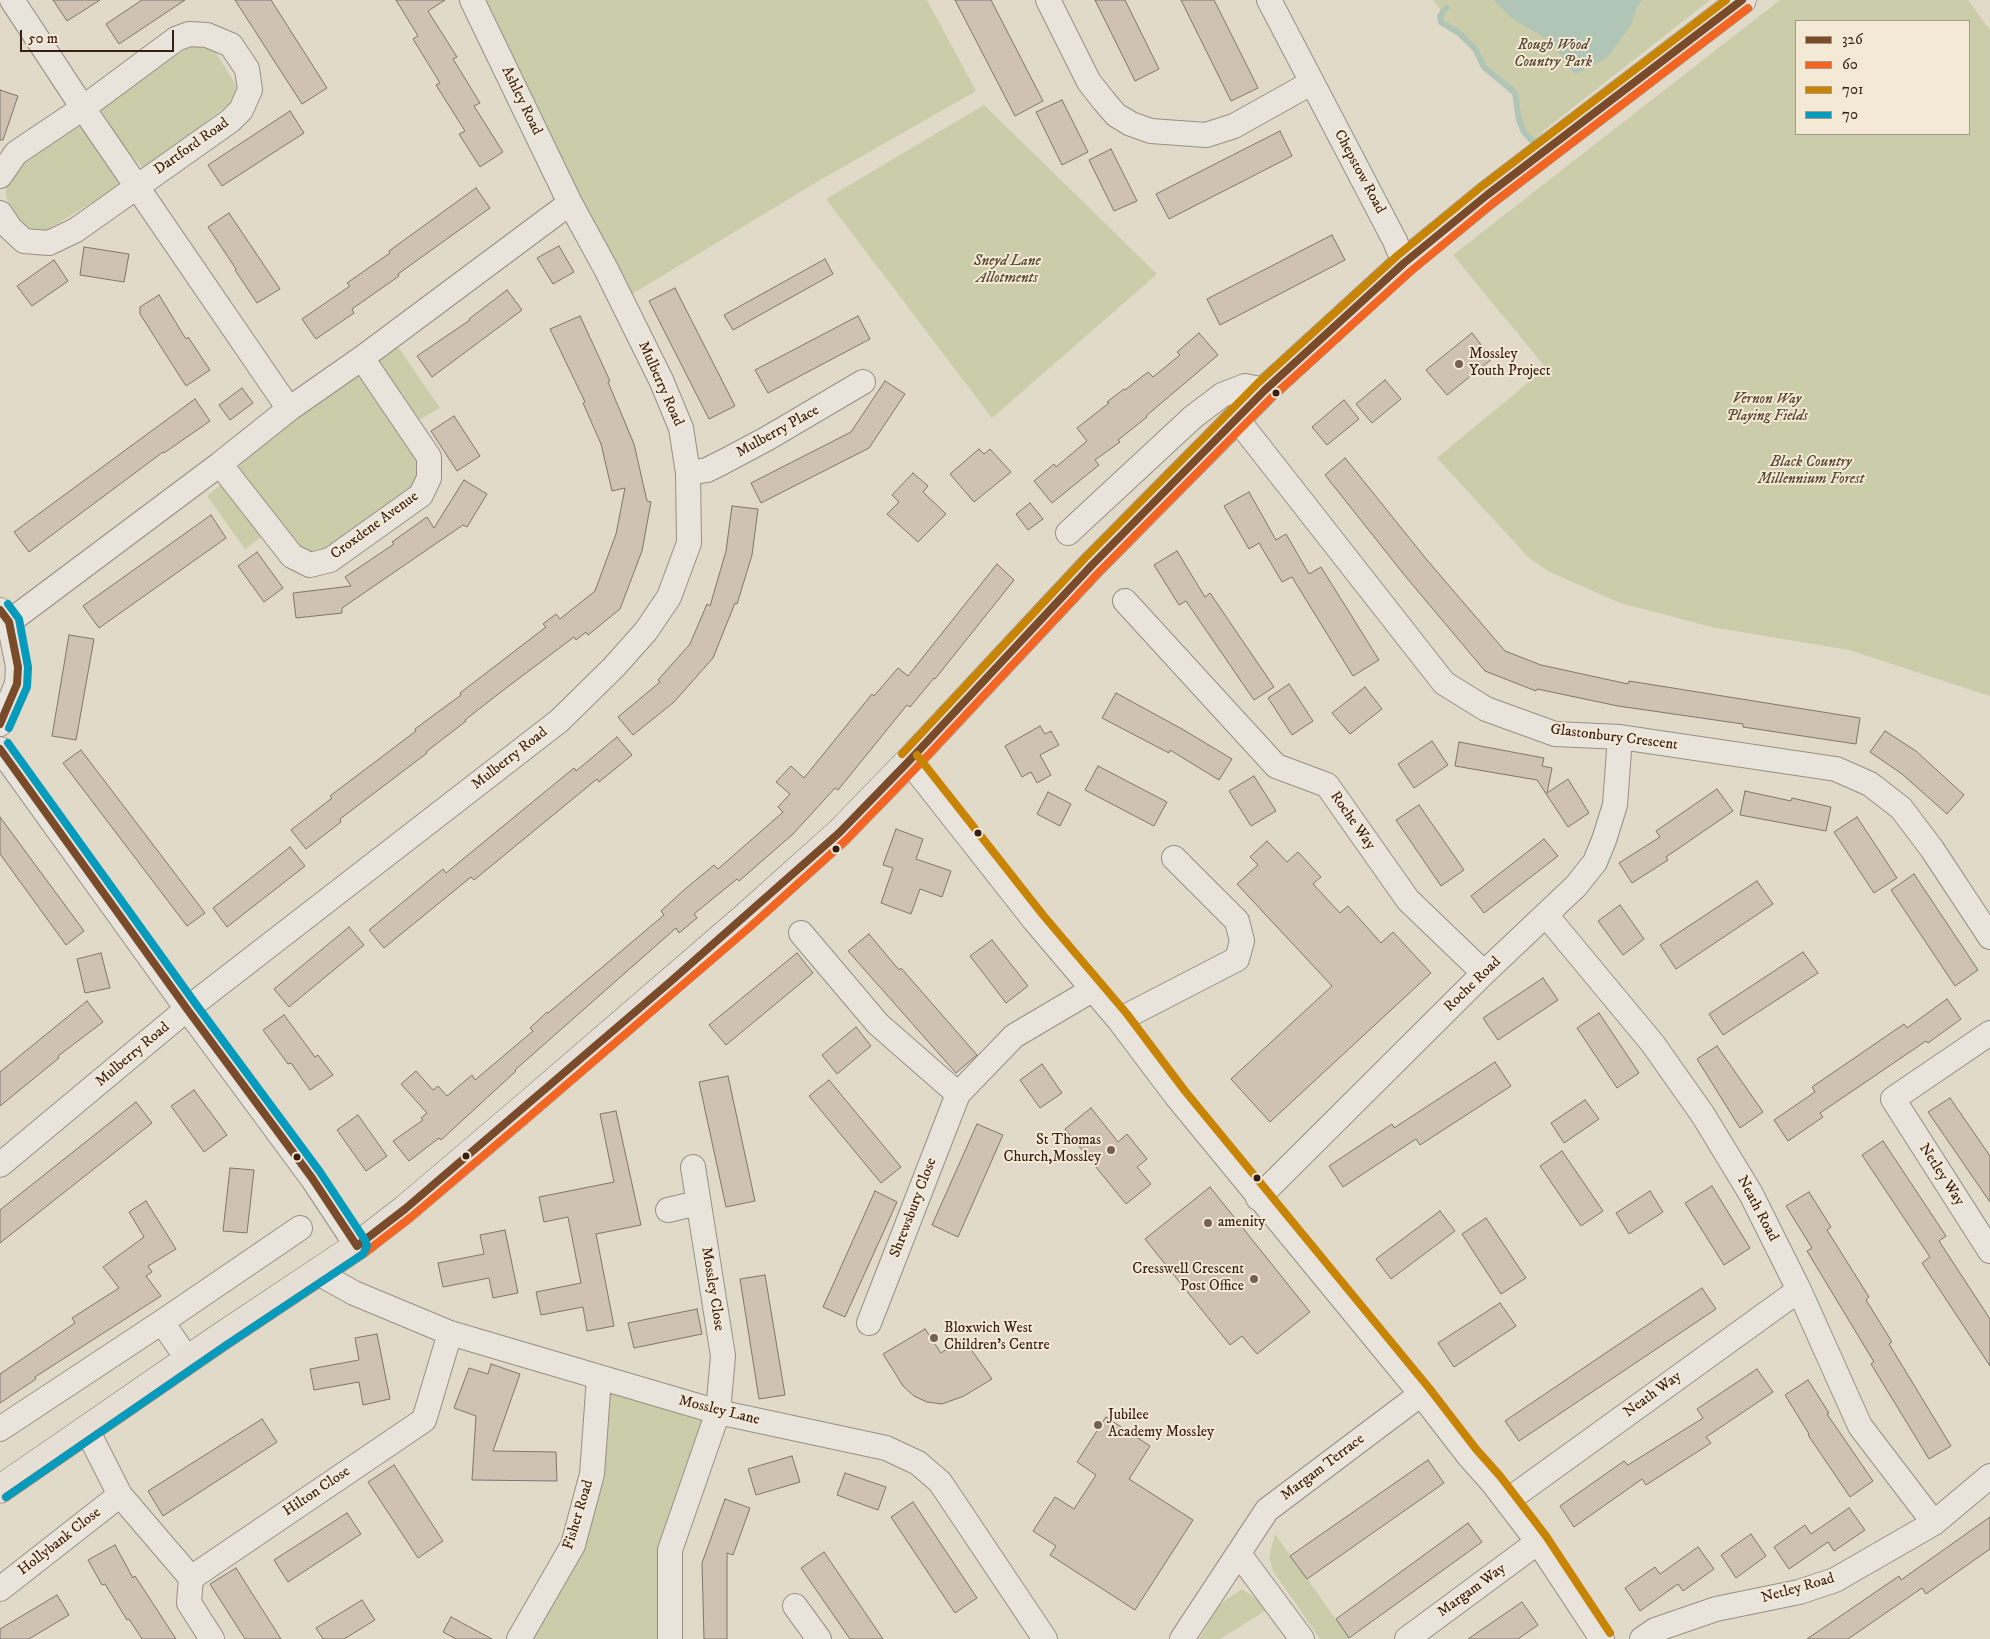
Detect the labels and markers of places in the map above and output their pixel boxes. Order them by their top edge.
place label: Mossley Youth Project [1469,346,1551,381]
marker: Mossley Youth Project [1453,358,1465,370]
unlabelled marker [1271,388,1281,398]
unlabelled marker [973,828,983,838]
unlabelled marker [831,844,841,854]
place label: St Thomas Church,Mossley [1004,1132,1101,1167]
marker: St Thomas Church,Mossley [1105,1144,1117,1156]
unlabelled marker [461,1151,471,1161]
unlabelled marker [292,1152,302,1162]
unlabelled marker [1252,1173,1262,1183]
place label: amenity [1218,1214,1265,1232]
marker: amenity [1202,1217,1214,1229]
place label: Cresswell Crescent Post Office [1132,1261,1244,1296]
marker: Cresswell Crescent Post Office [1248,1273,1260,1285]
place label: Bloxwich West Children's Centre [944,1320,1050,1355]
marker: Bloxwich West Children's Centre [928,1332,940,1344]
place label: Jubilee Academy Mossley [1108,1407,1214,1442]
marker: Jubilee Academy Mossley [1092,1419,1104,1431]

